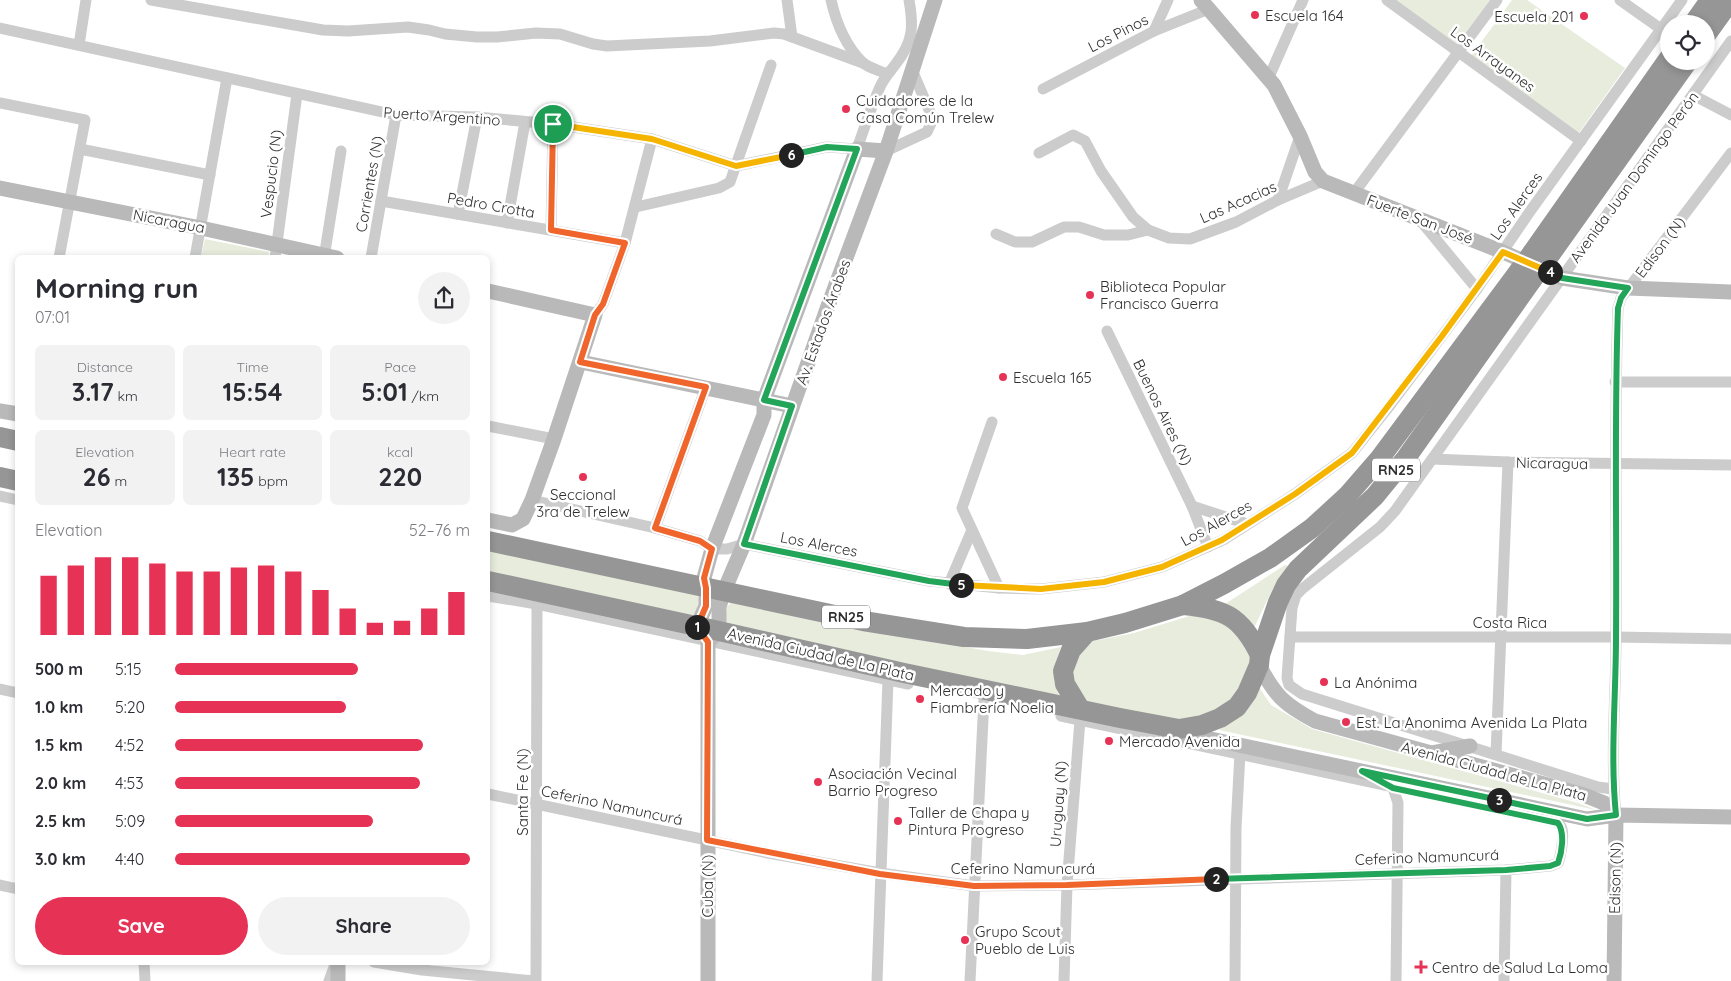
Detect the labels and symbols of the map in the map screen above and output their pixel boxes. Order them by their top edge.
place label: Escuela 164 [1265,6,1344,25]
place label: Escuela 201 [1494,7,1574,26]
marker: Escuela 164 [1249,9,1261,21]
street label: Los Pinos [1085,10,1151,56]
marker: Escuela 201 [1578,10,1590,22]
street label: Los Arrayanes [1447,22,1539,96]
street label: Avenida Juan Domingo Perón [1565,88,1703,266]
place label: Cuidadores de la Casa Común Trelew [856,91,994,127]
street label: Puerto Argentino [383,102,501,130]
pin [532,103,574,145]
marker: Cuidadores de la Casa Común Trelew [840,103,852,115]
street label: Vespucio (N) [256,129,286,219]
street label: Corrientes (N) [351,134,387,234]
pin: 6 [778,142,804,168]
street label: Los Alerces [1486,168,1546,244]
street label: Las Acacias [1197,177,1279,227]
street label: Pedro Crotta [446,188,536,222]
street label: Fuerte San José [1364,190,1476,248]
street label: Nicaragua [132,205,206,237]
street label: Edison (N) [1631,213,1689,281]
street label: Av. Estados Árabes [791,257,855,387]
pin: 4 [1538,260,1562,284]
place label: Biblioteca Popular Francisco Guerra [1100,277,1226,313]
marker: Biblioteca Popular Francisco Guerra [1084,289,1096,301]
street label: Buenos Aires (N) [1129,356,1197,468]
place label: Escuela 165 [1013,368,1092,387]
marker: Escuela 165 [997,371,1009,383]
street label: Nicaragua [1516,453,1588,473]
road number: RN25 [1372,458,1420,482]
marker: Seccional 3ra de Trelew [577,471,589,483]
place label: Seccional 3ra de Trelew [536,485,630,521]
street label: Los Alerces [1177,496,1255,550]
street label: Los Alerces [779,527,859,561]
pin: 5 [948,572,974,598]
road number: RN25 [822,606,870,628]
street label: Costa Rica [1473,613,1547,632]
pin: 1 [684,614,710,640]
street label: Avenida Ciudad de La Plata [726,623,916,685]
place label: La Anónima [1334,673,1417,692]
marker: La Anónima [1318,676,1330,688]
place label: Mercado y Fiambrería Noelia [930,681,1054,717]
marker: Mercado y Fiambrería Noelia [914,693,926,705]
place label: Est. La Anonima Avenida La Plata [1356,713,1587,732]
marker: Est. La Anonima Avenida La Plata [1340,716,1352,728]
place label: Mercado Avenida [1119,732,1240,751]
marker: Mercado Avenida [1103,735,1115,747]
street label: Avenida Ciudad de La Plata [1399,737,1589,805]
street label: Santa Fe (N) [513,748,532,836]
street label: Uruguay (N) [1046,760,1070,848]
place label: Asociación Vecinal Barrio Progreso [828,764,957,800]
marker: Asociación Vecinal Barrio Progreso [812,776,824,788]
street label: Ceferino Namuncurá [539,781,685,829]
pin: 3 [1486,788,1512,812]
place label: Taller de Chapa y Pintura Progreso [908,803,1030,839]
marker: Taller de Chapa y Pintura Progreso [892,815,904,827]
street label: Edison (N) [1605,842,1625,914]
street label: Ceferino Namuncurá [1355,845,1499,869]
street label: Cuba (N) [698,855,717,917]
street label: Ceferino Namuncurá [951,859,1095,878]
pin: 2 [1204,866,1228,892]
place label: Grupo Scout Pueblo de Luis [975,922,1075,958]
marker: Grupo Scout Pueblo de Luis [959,934,971,946]
place label: Centro de Salud La Loma [1432,958,1608,977]
marker: Centro de Salud La Loma [1414,960,1428,974]

